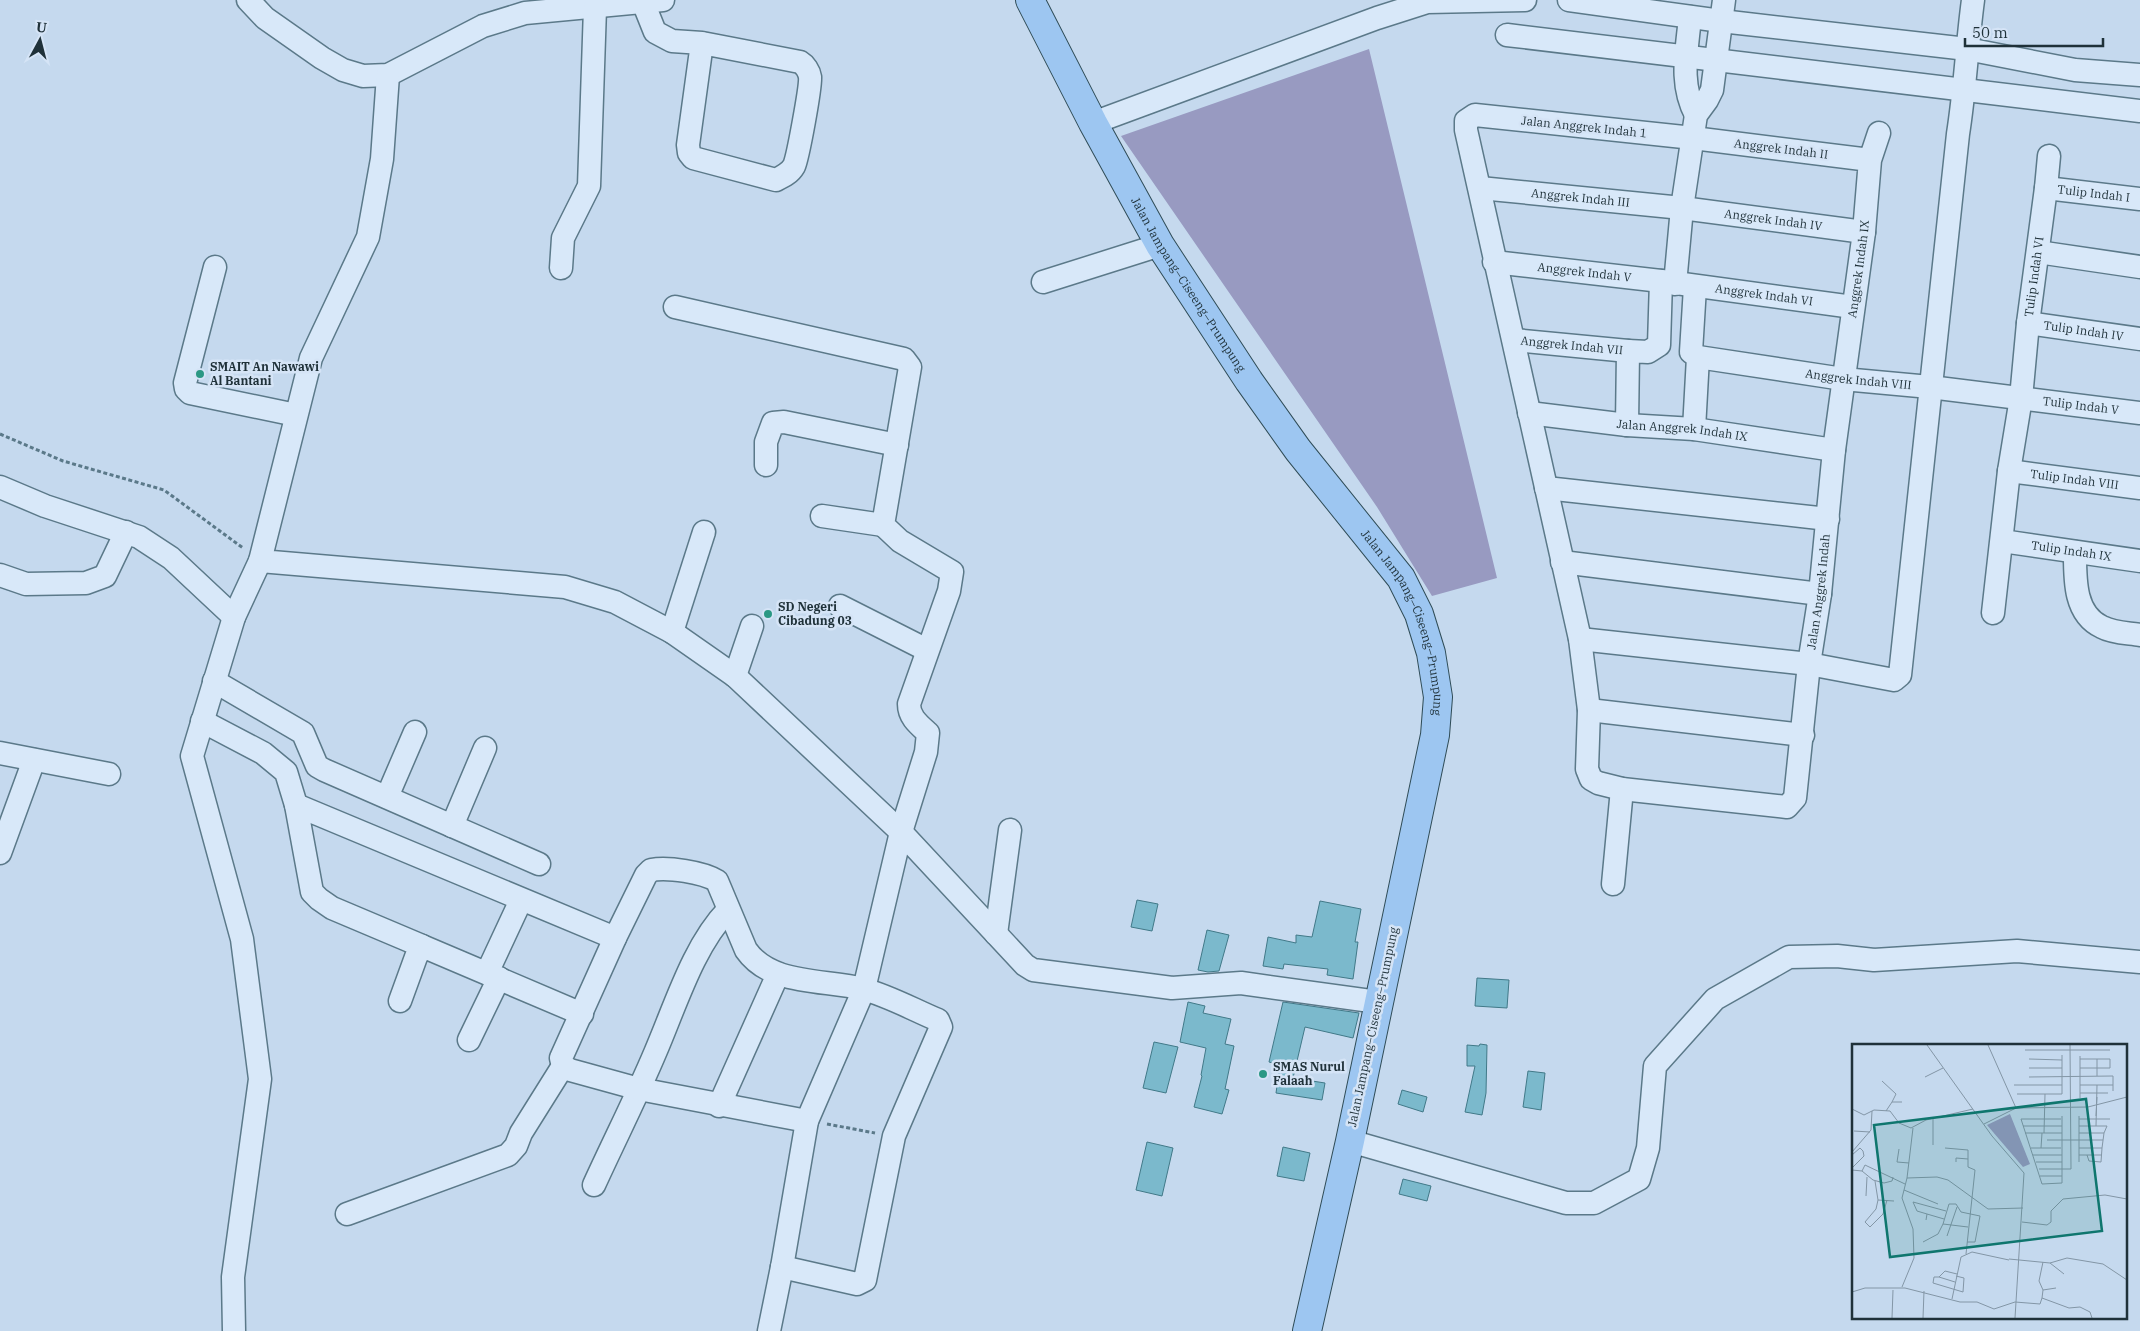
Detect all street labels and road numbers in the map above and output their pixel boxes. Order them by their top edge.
street label: Jalan Anggrek Indah 1 [1521,112,1648,141]
street label: Anggrek Indah II [1733,135,1829,162]
street label: Tulip Indah I [2057,181,2131,205]
street label: Anggrek Indah III [1531,185,1631,210]
street label: Jalan Jampang–Ciseeng–Prumpung [1128,194,1249,375]
street label: Anggrek Indah IV [1723,206,1823,233]
street label: Anggrek Indah IX [1844,220,1872,319]
street label: Tulip Indah VI [2021,236,2046,318]
street label: Anggrek Indah V [1537,259,1632,285]
street label: Anggrek Indah VI [1714,280,1814,309]
street label: Tulip Indah IV [2043,317,2125,344]
street label: Anggrek Indah VII [1520,333,1624,357]
street label: Anggrek Indah VIII [1804,365,1912,392]
street label: Tulip Indah V [2042,393,2120,417]
street label: Jalan Anggrek Indah IX [1616,416,1748,444]
street label: Tulip Indah VIII [2029,466,2120,492]
street label: Jalan Jampang–Ciseeng–Prumpung [1358,526,1446,717]
street label: Jalan Anggrek Indah [1803,533,1833,650]
street label: Tulip Indah IX [2030,537,2112,564]
street label: Jalan Jampang–Ciseeng–Prumpung [1344,925,1401,1128]

